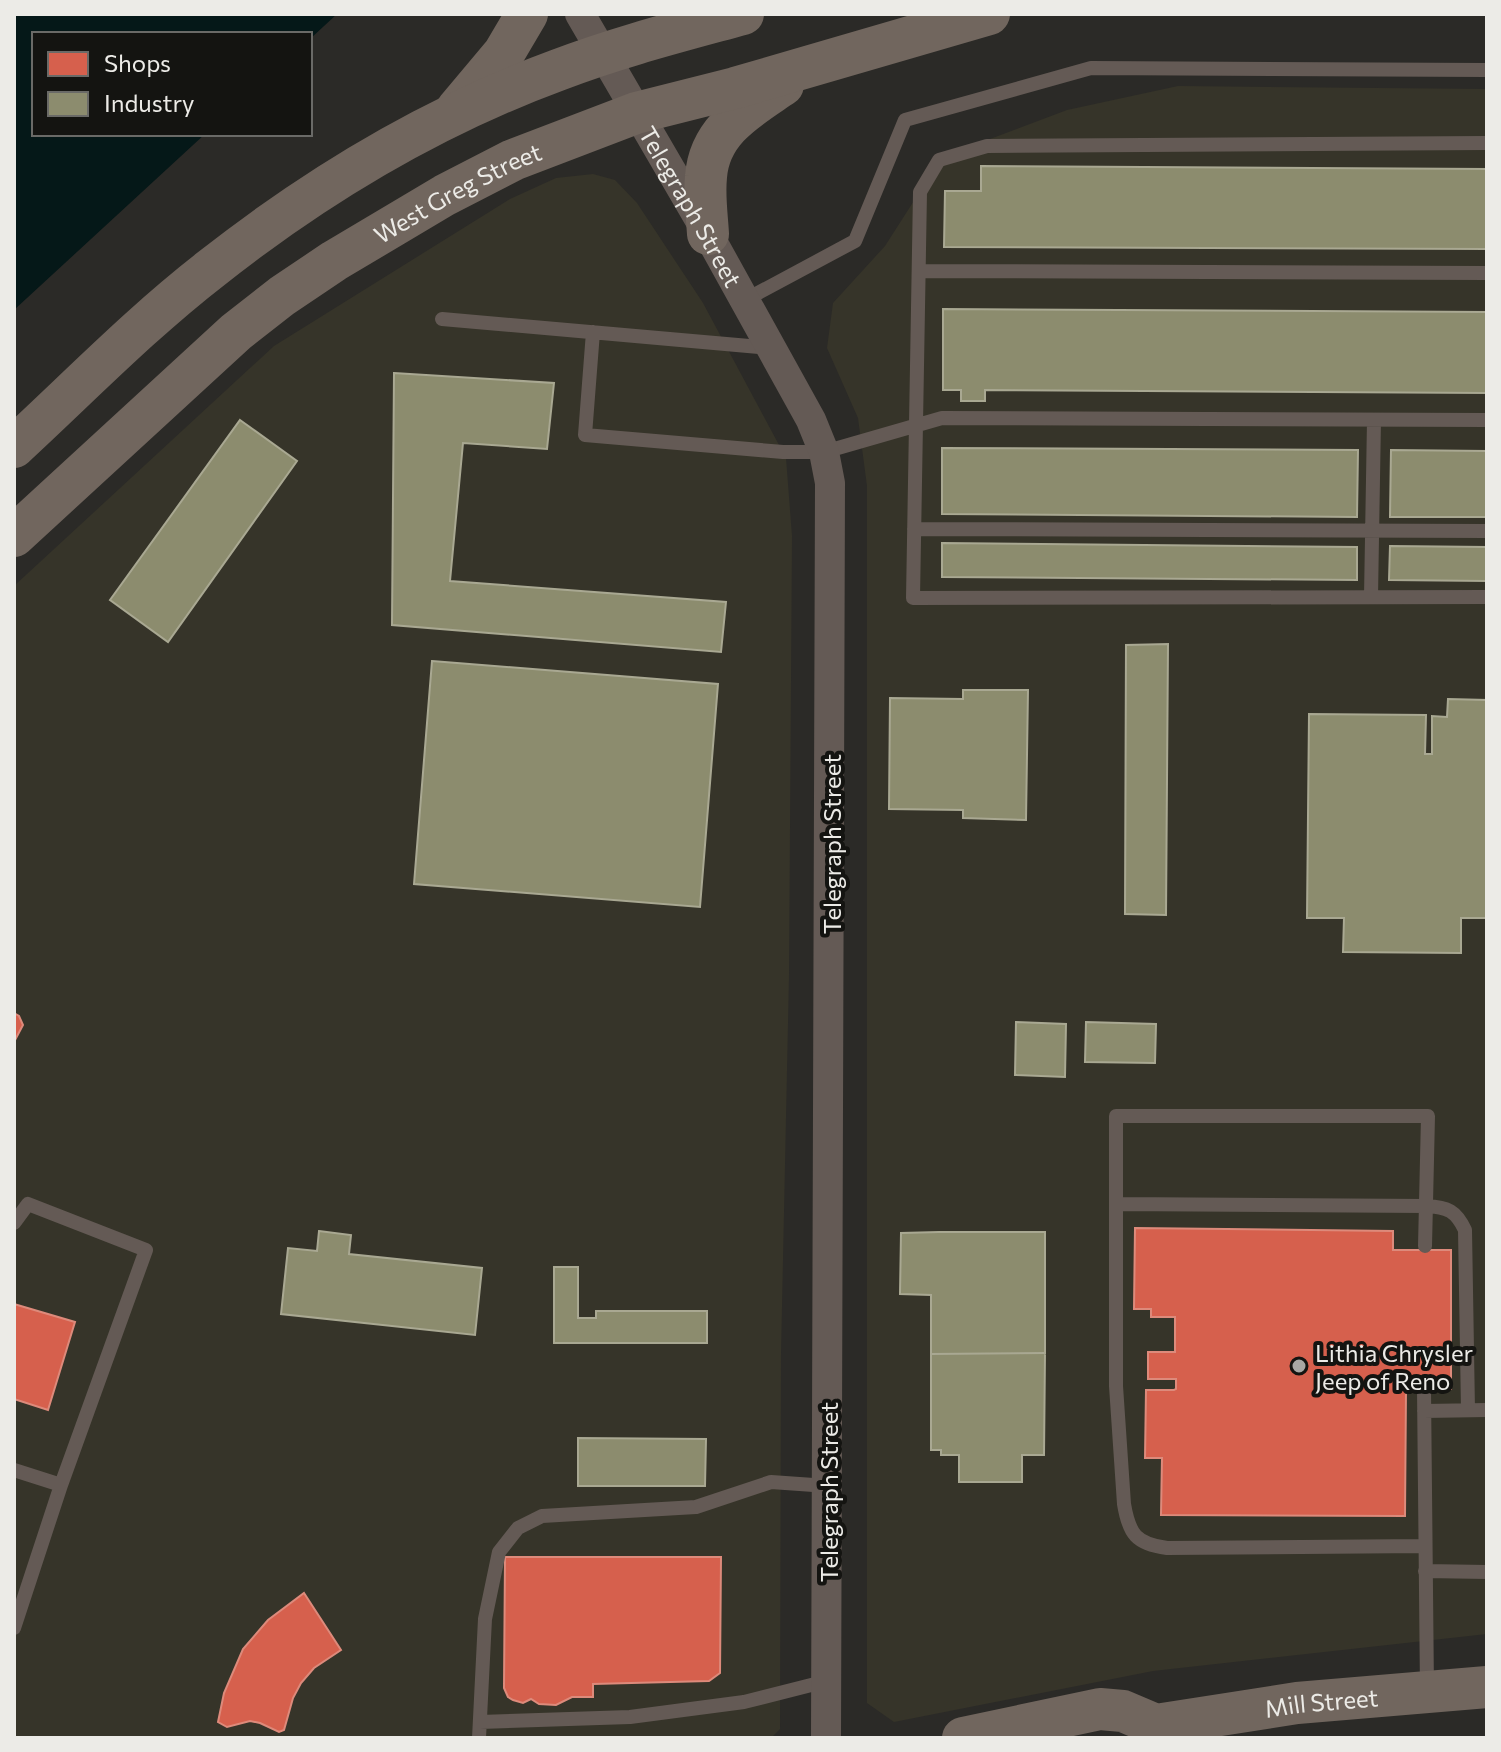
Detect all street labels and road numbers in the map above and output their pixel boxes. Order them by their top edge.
street label: Telegraph Street [634,121,749,292]
street label: West Greg Street [368,136,545,249]
street label: Telegraph Street [817,754,846,934]
street label: Telegraph Street [814,1402,843,1582]
street label: Mill Street [1263,1682,1379,1722]

